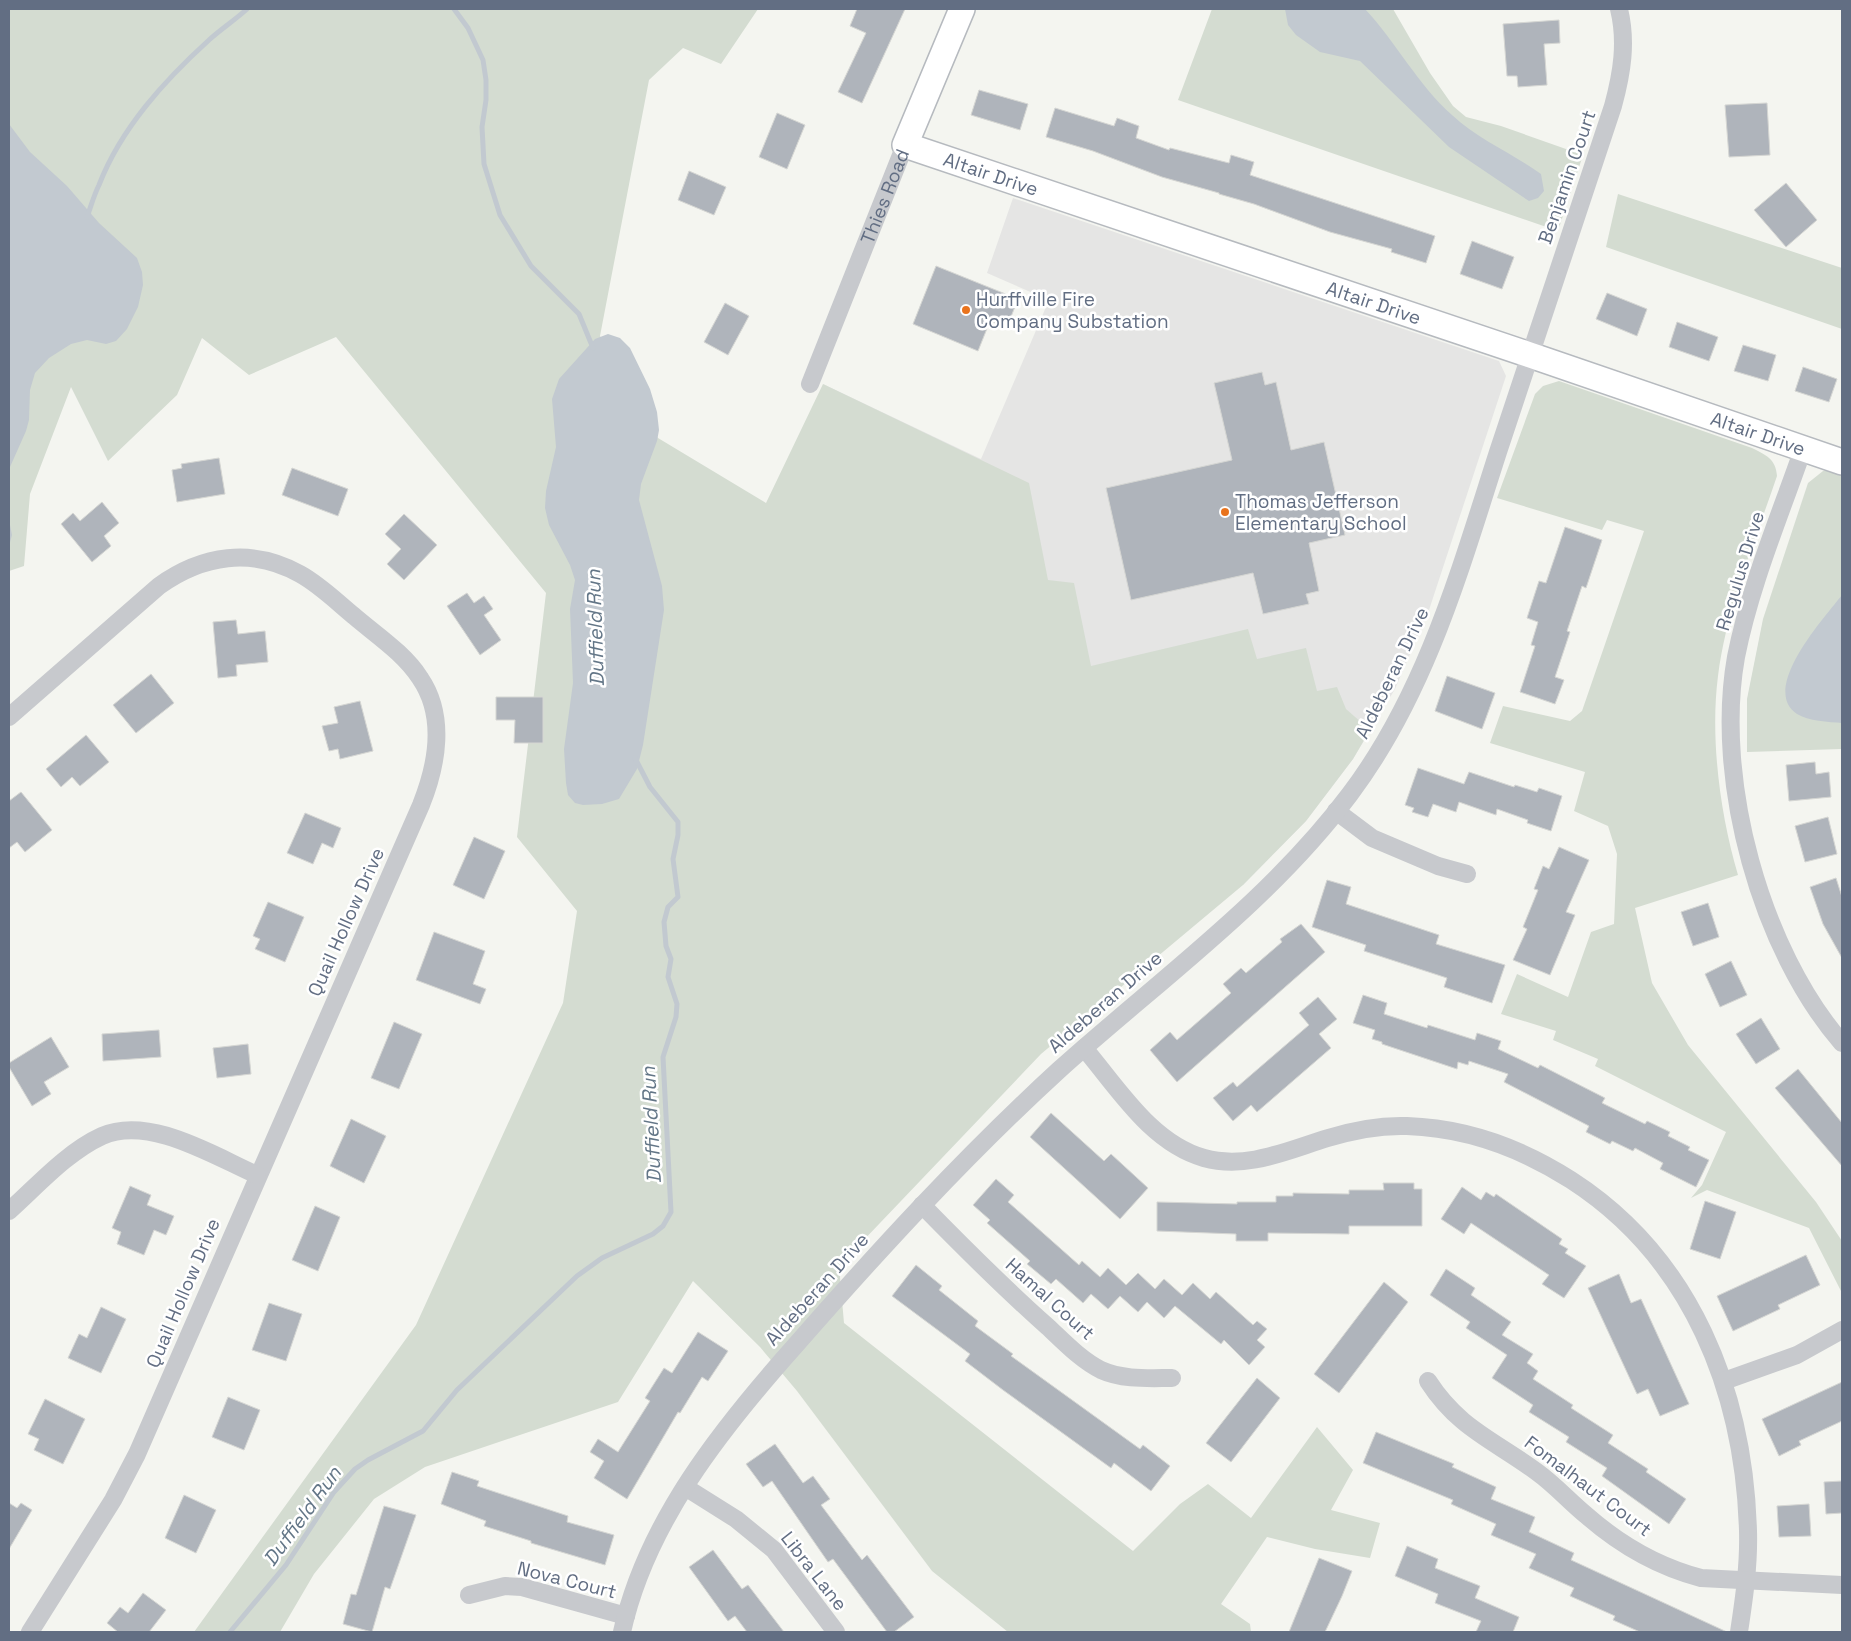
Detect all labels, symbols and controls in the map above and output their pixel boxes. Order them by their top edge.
street label: Benjamin Court [1532,107,1602,247]
street label: Thies Road [854,145,915,248]
street label: Altair Drive [940,146,1042,201]
street label: Altair Drive [1323,275,1424,330]
place label: Hurffville Fire Company Substation [976,287,1169,334]
marker: Hurffville Fire Company Substation [960,304,972,316]
street label: Altair Drive [1708,405,1809,461]
place label: Thomas Jefferson Elementary School [1235,489,1407,536]
marker: Thomas Jefferson Elementary School [1219,506,1231,518]
street label: Regulus Drive [1710,508,1770,634]
water label: Duffield Run [580,568,610,687]
street label: Aldeberan Drive [1349,603,1435,743]
street label: Quail Hollow Drive [302,844,390,1000]
street label: Aldeberan Drive [1043,946,1167,1058]
water label: Duffield Run [635,1065,667,1184]
street label: Quail Hollow Drive [140,1214,226,1372]
street label: Aldeberan Drive [760,1227,874,1351]
street label: Hamal Court [1000,1252,1100,1346]
street label: Fomalhaut Court [1519,1430,1657,1542]
water label: Duffield Run [257,1460,347,1571]
street label: Libra Lane [775,1526,853,1616]
street label: Nova Court [515,1556,619,1604]

